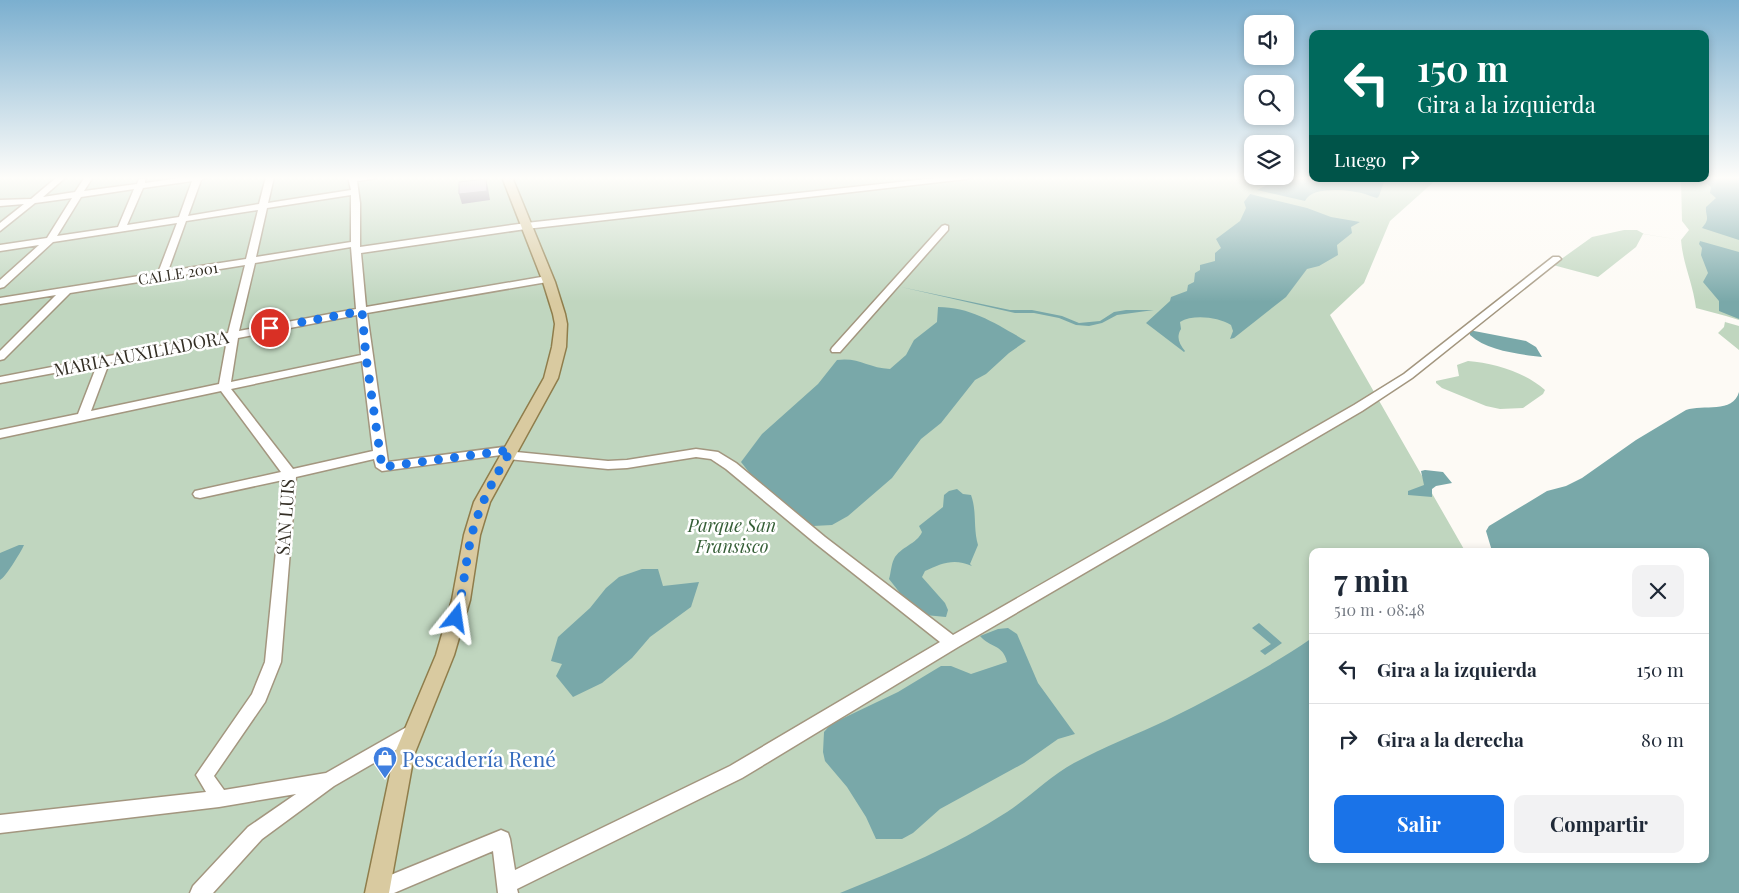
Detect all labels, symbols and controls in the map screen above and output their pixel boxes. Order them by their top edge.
map controls [1244,15,1294,185]
button: sound [1244,15,1294,65]
text: 150 m [1417,44,1508,91]
icon: left [1334,50,1399,115]
button: search [1244,75,1294,125]
text: Gira a la izquierda [1417,89,1596,119]
button: layers [1244,135,1294,185]
icon: right [1396,145,1424,173]
text: Luego [1334,146,1386,172]
street label: CALLE 2001 [137,257,220,289]
pin [249,307,291,349]
icon: arrive [256,314,284,342]
street label: MARIA AUXILIADORA [52,324,231,382]
street label: SAN LUIS [270,478,300,556]
park label: Parque San Fransisco [687,513,776,558]
text: 7 min [1334,560,1409,600]
button: close [1632,565,1684,617]
position arrow [429,591,481,643]
text: 510 m · 08:48 [1334,599,1425,620]
icon: left [1334,655,1362,683]
text: Gira a la izquierda [1377,656,1537,682]
text: 150 m [1636,656,1684,682]
icon: right [1334,725,1362,753]
text: Gira a la derecha [1377,726,1524,752]
text: 80 m [1641,726,1684,752]
place label: Pescadería René [402,744,556,772]
shop icon: Pescadería René [372,745,398,779]
button: Salir [1334,795,1504,853]
button: Compartir [1514,795,1684,853]

